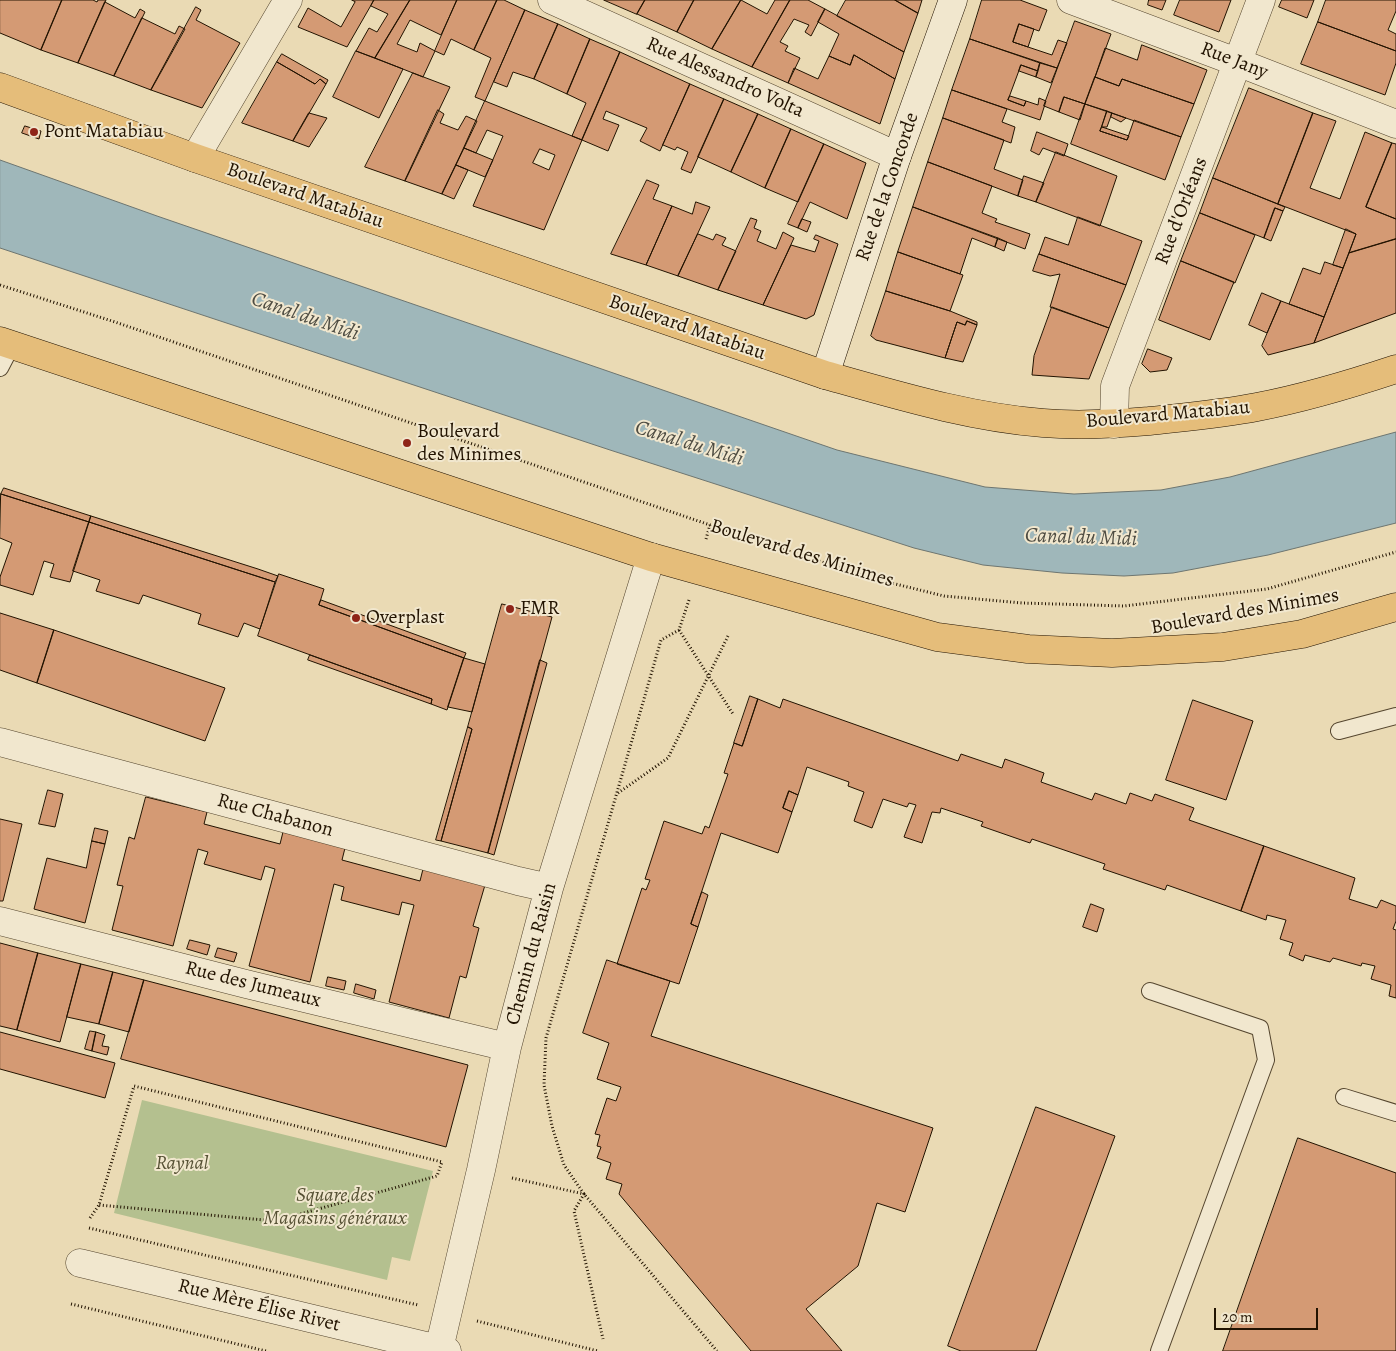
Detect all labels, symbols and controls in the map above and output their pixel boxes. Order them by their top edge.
street label: Rue Alessandro Volta [642,32,808,124]
street label: Rue Jany [1197,37,1271,85]
street label: Rue de la Concorde [851,110,925,264]
place label: Pont Matabiau [44,120,164,144]
marker: Pont Matabiau [28,126,40,138]
street label: Rue d'Orléans [1150,154,1214,268]
street label: Boulevard Matabiau [223,158,387,234]
water label: Canal du Midi [248,287,362,347]
street label: Boulevard Matabiau [605,290,769,366]
street label: Boulevard Matabiau [1085,396,1251,434]
water label: Canal du Midi [632,416,746,472]
place label: Boulevard des Minimes [417,420,521,467]
marker: Boulevard des Minimes [401,437,413,449]
street label: Boulevard des Minimes [707,515,897,593]
water label: Canal du Midi [1025,523,1137,553]
street label: Boulevard des Minimes [1149,584,1341,640]
place label: FMR [520,597,559,621]
marker: FMR [504,603,516,615]
place label: Overplast [366,606,445,630]
marker: Overplast [350,612,362,624]
street label: Rue Chabanon [214,789,336,843]
street label: Chemin du Raisin [501,880,563,1028]
street label: Rue des Jumeaux [183,957,323,1013]
park label: Raynal [155,1152,209,1176]
park label: Square des Magasins généraux [263,1184,407,1231]
street label: Rue Mère Élise Rivet [175,1274,343,1338]
scale bar [1216,1298,1320,1330]
text: 20 m [1222,1307,1253,1327]

